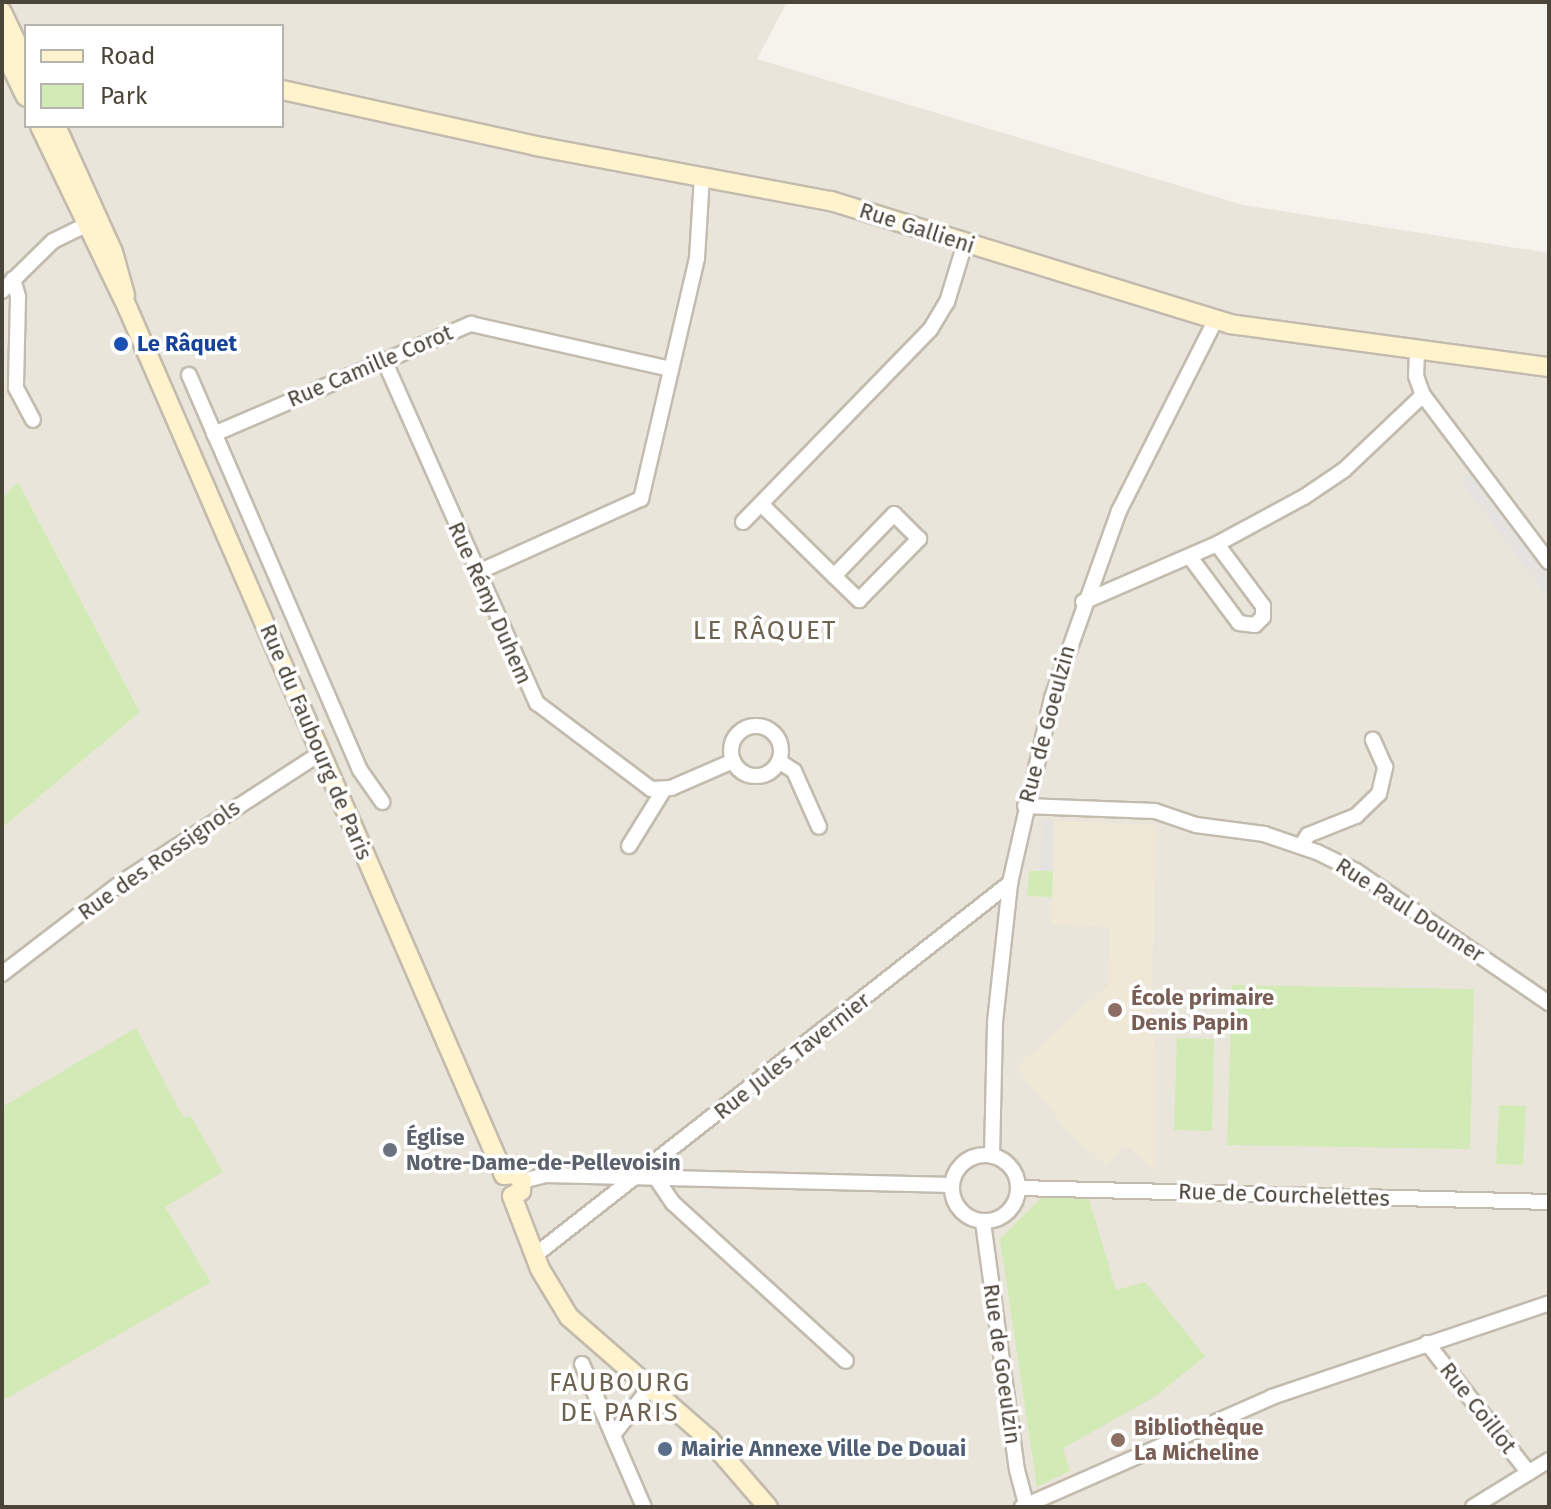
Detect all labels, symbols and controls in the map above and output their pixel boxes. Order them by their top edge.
legend [24,24,284,128]
text: Road [100,42,155,70]
text: Park [100,82,147,110]
street label: Rue Gallieni [856,197,978,259]
street label: Rue Camille Corot [283,319,457,413]
place label: Le Râquet [137,331,237,357]
marker: Le Râquet [112,335,130,353]
street label: Rue Rémy Duhem [442,518,538,688]
district label: LE RÂQUET [693,615,837,647]
street label: Rue du Faubourg de Paris [254,620,378,864]
street label: Rue de Goeulzin [1013,642,1081,806]
street label: Rue des Rossignols [73,794,245,926]
street label: Rue Paul Doumer [1331,852,1489,968]
place label: École primaire Denis Papin [1131,984,1274,1036]
street label: Rue Jules Tavernier [709,987,875,1125]
marker: École primaire Denis Papin [1106,1001,1124,1019]
place label: Église Notre-Dame-de-Pellevoisin [406,1124,681,1176]
marker: Église Notre-Dame-de-Pellevoisin [381,1141,399,1159]
street label: Rue de Courchelettes [1178,1178,1390,1212]
street label: Rue de Goeulzin [978,1282,1026,1446]
street label: Rue Coillot [1434,1357,1522,1459]
district label: FAUBOURG DE PARIS [549,1367,691,1428]
place label: Bibliothèque La Micheline [1134,1414,1264,1466]
marker: Bibliothèque La Micheline [1109,1431,1127,1449]
place label: Mairie Annexe Ville De Douai [681,1436,966,1462]
marker: Mairie Annexe Ville De Douai [656,1440,674,1458]

